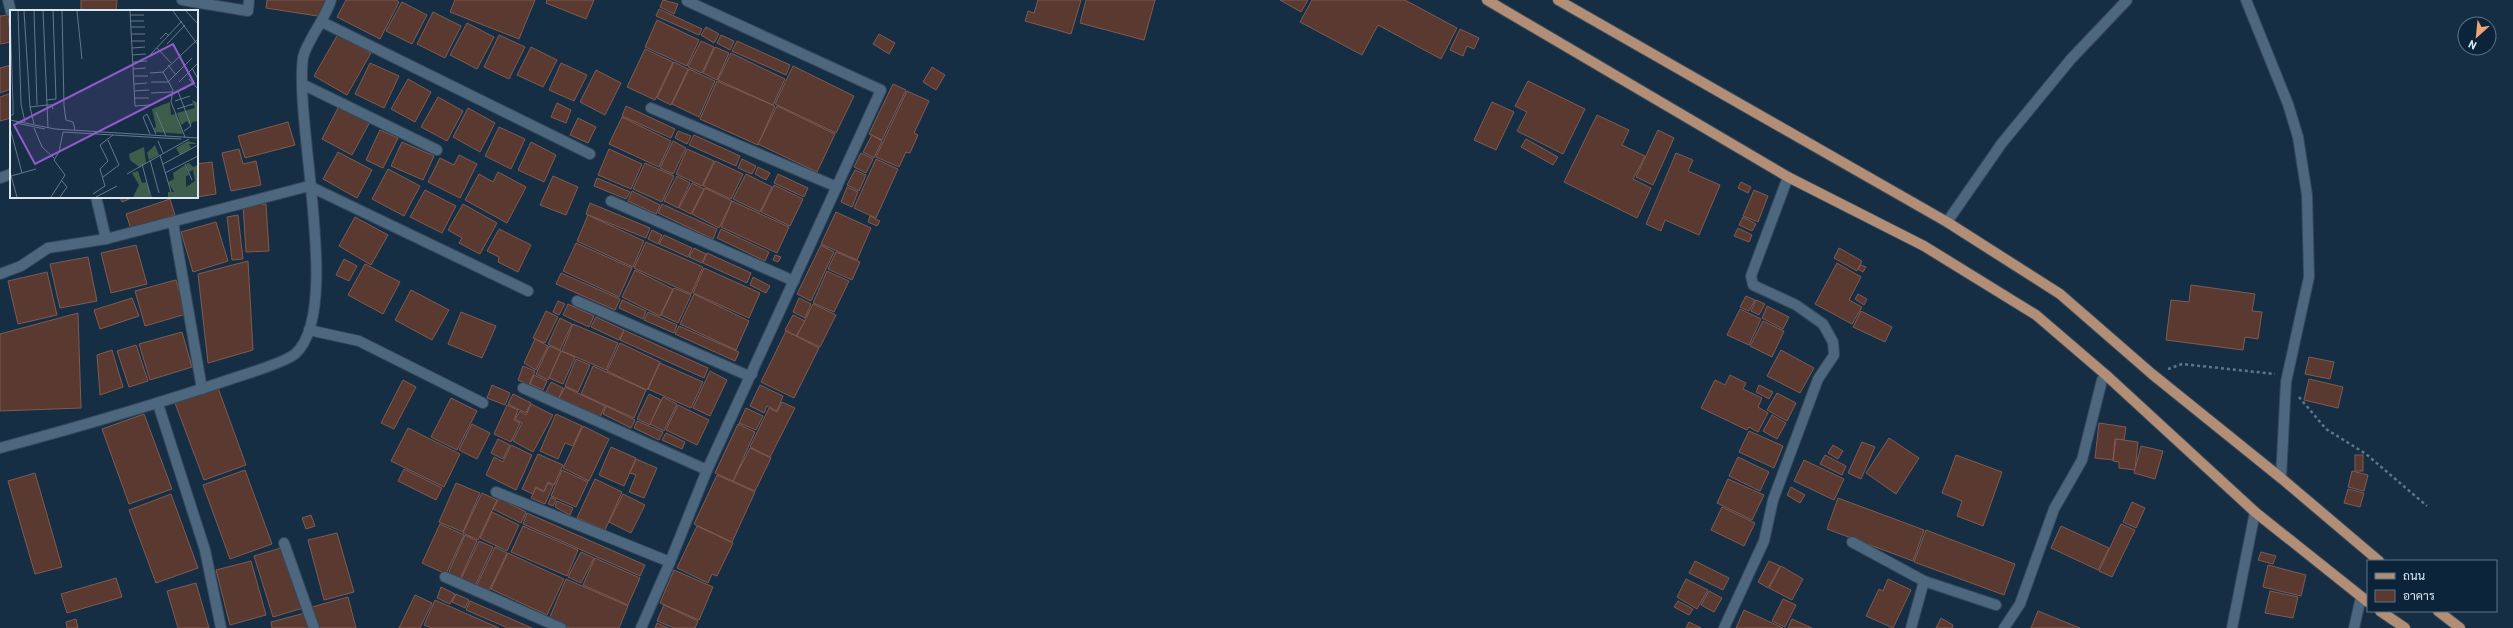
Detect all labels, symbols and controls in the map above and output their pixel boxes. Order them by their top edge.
inset map [10,10,198,198]
north arrow [2457,16,2497,56]
text: N [2466,38,2478,53]
legend [2367,560,2497,612]
text: ถนน [2403,568,2426,582]
text: อาคาร [2403,588,2435,602]

